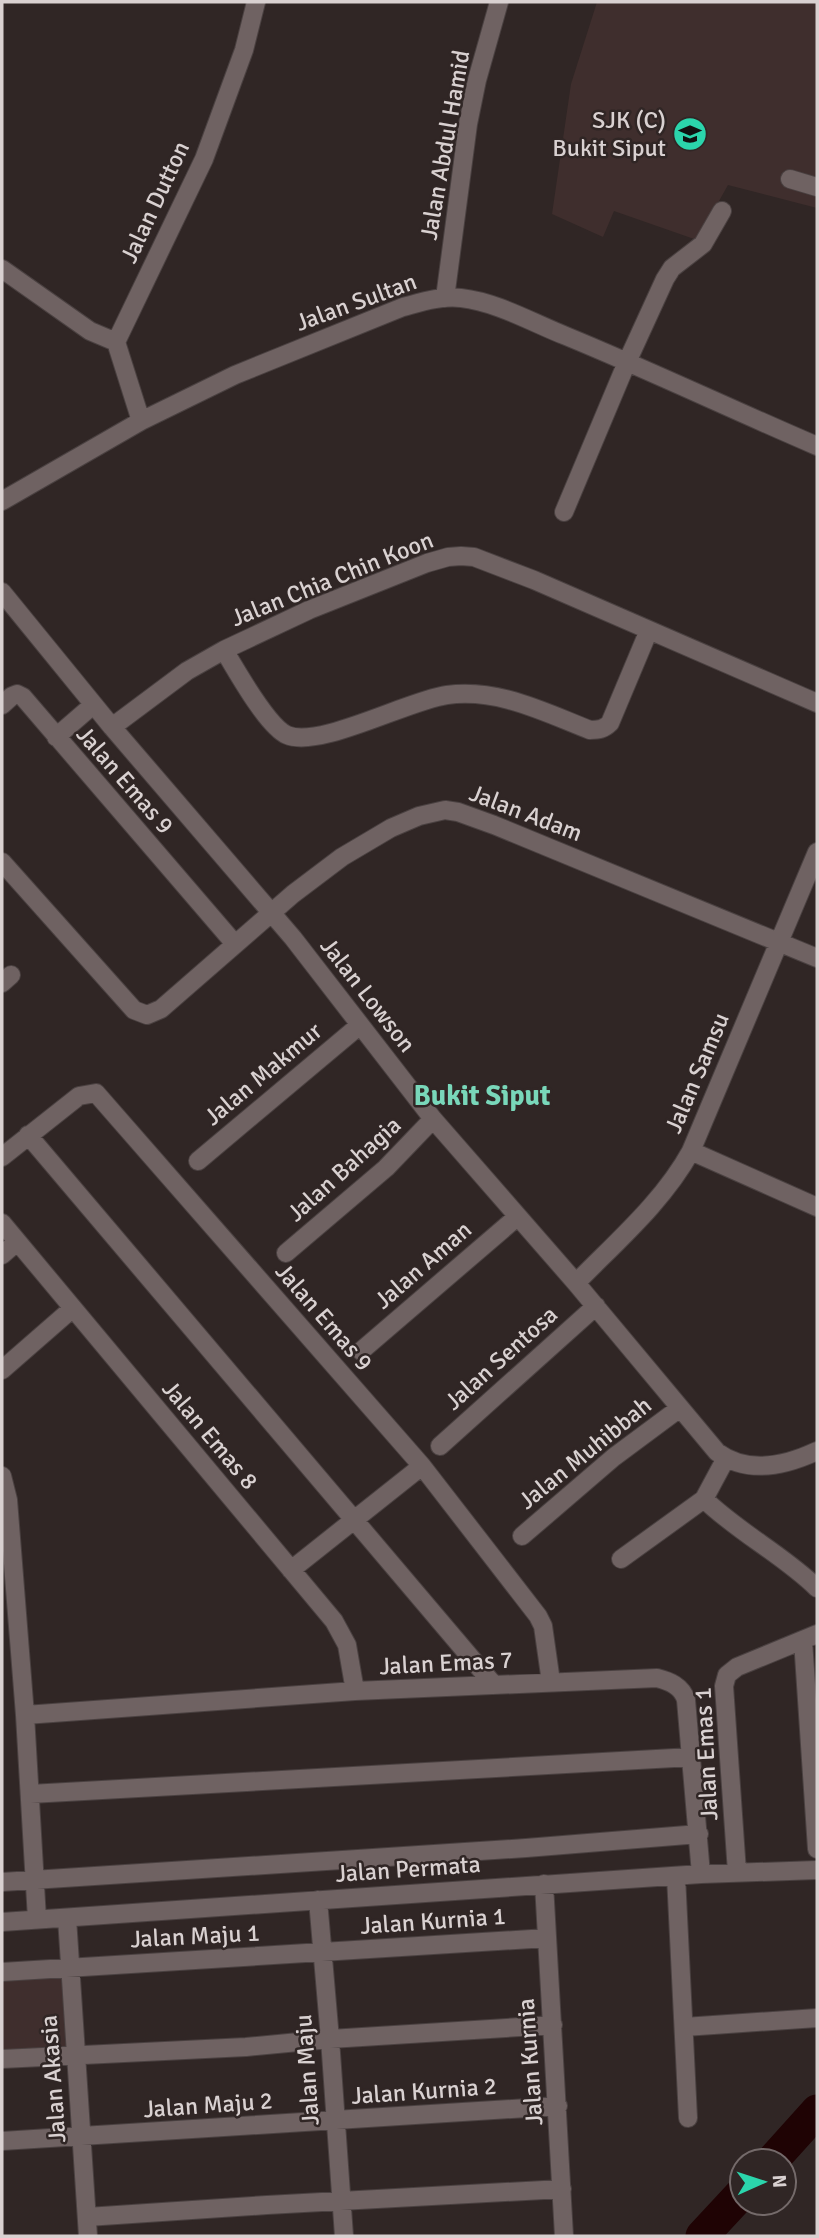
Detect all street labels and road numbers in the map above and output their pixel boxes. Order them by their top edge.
street label: Jalan Abdul Hamid [414,48,476,242]
street label: Jalan Dutton [114,136,196,268]
street label: Jalan Sultan [291,266,421,338]
street label: Jalan Chia Chin Koon [226,525,438,633]
street label: Jalan Emas 9 [70,720,180,840]
street label: Jalan Adam [465,778,587,848]
street label: Jalan Lowson [314,932,422,1058]
street label: Jalan Samsu [658,1008,736,1138]
street label: Jalan Makmur [198,1016,328,1132]
street label: Jalan Bahagia [281,1110,407,1228]
street label: Jalan Aman [368,1215,478,1315]
street label: Jalan Emas 9 [269,1257,379,1377]
street label: Jalan Sentosa [438,1299,564,1417]
street label: Jalan Emas 8 [156,1374,264,1496]
street label: Jalan Muhibbah [512,1390,658,1516]
street label: Jalan Emas 7 [379,1645,513,1681]
street label: Jalan Emas 1 [688,1687,724,1821]
street label: Jalan Permata [334,1849,482,1889]
street label: Jalan Kurnia 1 [359,1901,507,1941]
street label: Jalan Maju 1 [130,1918,260,1954]
street label: Jalan Kurnia [511,1997,549,2127]
street label: Jalan Maju [288,2013,326,2127]
street label: Jalan Akasia [34,2014,72,2144]
street label: Jalan Kurnia 2 [350,2071,498,2111]
street label: Jalan Maju 2 [142,2086,274,2124]

